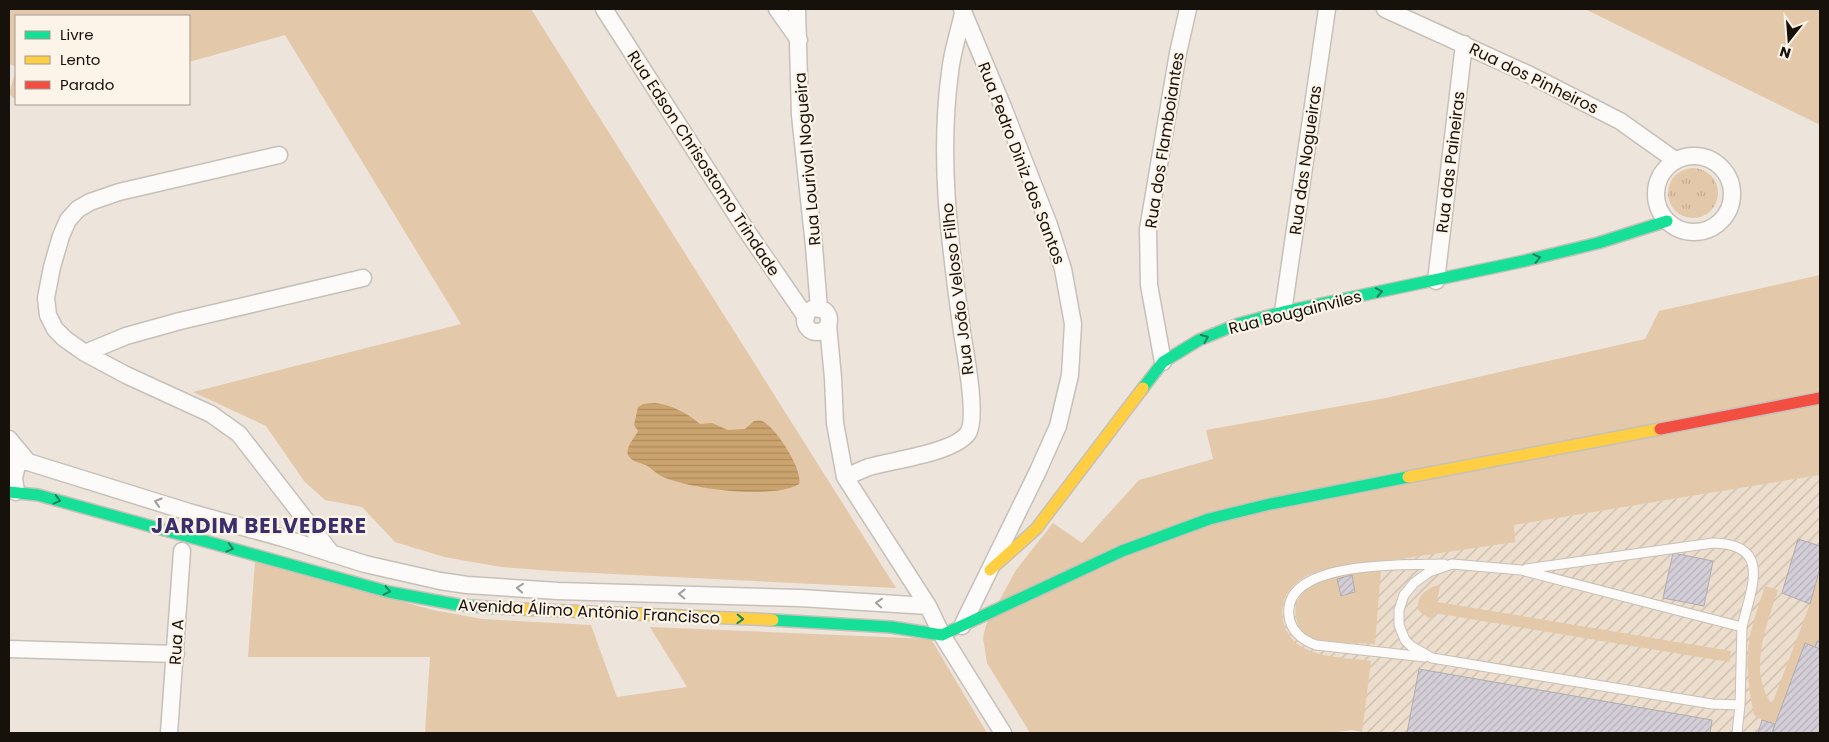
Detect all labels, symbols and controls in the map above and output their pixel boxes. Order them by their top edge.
legend [15,15,190,105]
north arrow [1764,15,1814,65]
text: Livre [60,24,93,45]
street label: Rua dos Pinheiros [1465,37,1602,120]
text: N [1777,41,1793,64]
street label: Rua Edson Chrisostomo Trindade [622,46,785,281]
text: Lento [60,49,100,70]
street label: Rua dos Flamboiantes [1139,50,1190,230]
street label: Rua Pedro Diniz dos Santos [972,59,1071,268]
street label: Rua Lourival Nogueira [788,72,827,246]
text: Parado [60,74,114,95]
street label: Rua das Nogueiras [1284,84,1327,236]
street label: Rua das Paineiras [1430,90,1471,234]
street label: Rua João Veloso Filho [936,202,979,376]
one-way arrow [1533,253,1542,264]
street label: Rua Bougainviles [1226,285,1364,340]
one-way arrow [1374,287,1383,298]
one-way arrow [1200,333,1209,344]
one-way arrow [52,495,60,505]
one-way arrow [155,498,163,508]
district label: JARDIM BELVEDERE [151,511,367,540]
one-way arrow [226,542,235,553]
one-way arrow [515,583,523,594]
one-way arrow [382,585,391,596]
one-way arrow [678,589,686,599]
street label: Avenida Álimo Antônio Francisco [457,593,721,630]
one-way arrow [875,598,883,609]
one-way arrow [736,613,744,624]
street label: Rua A [163,618,190,666]

